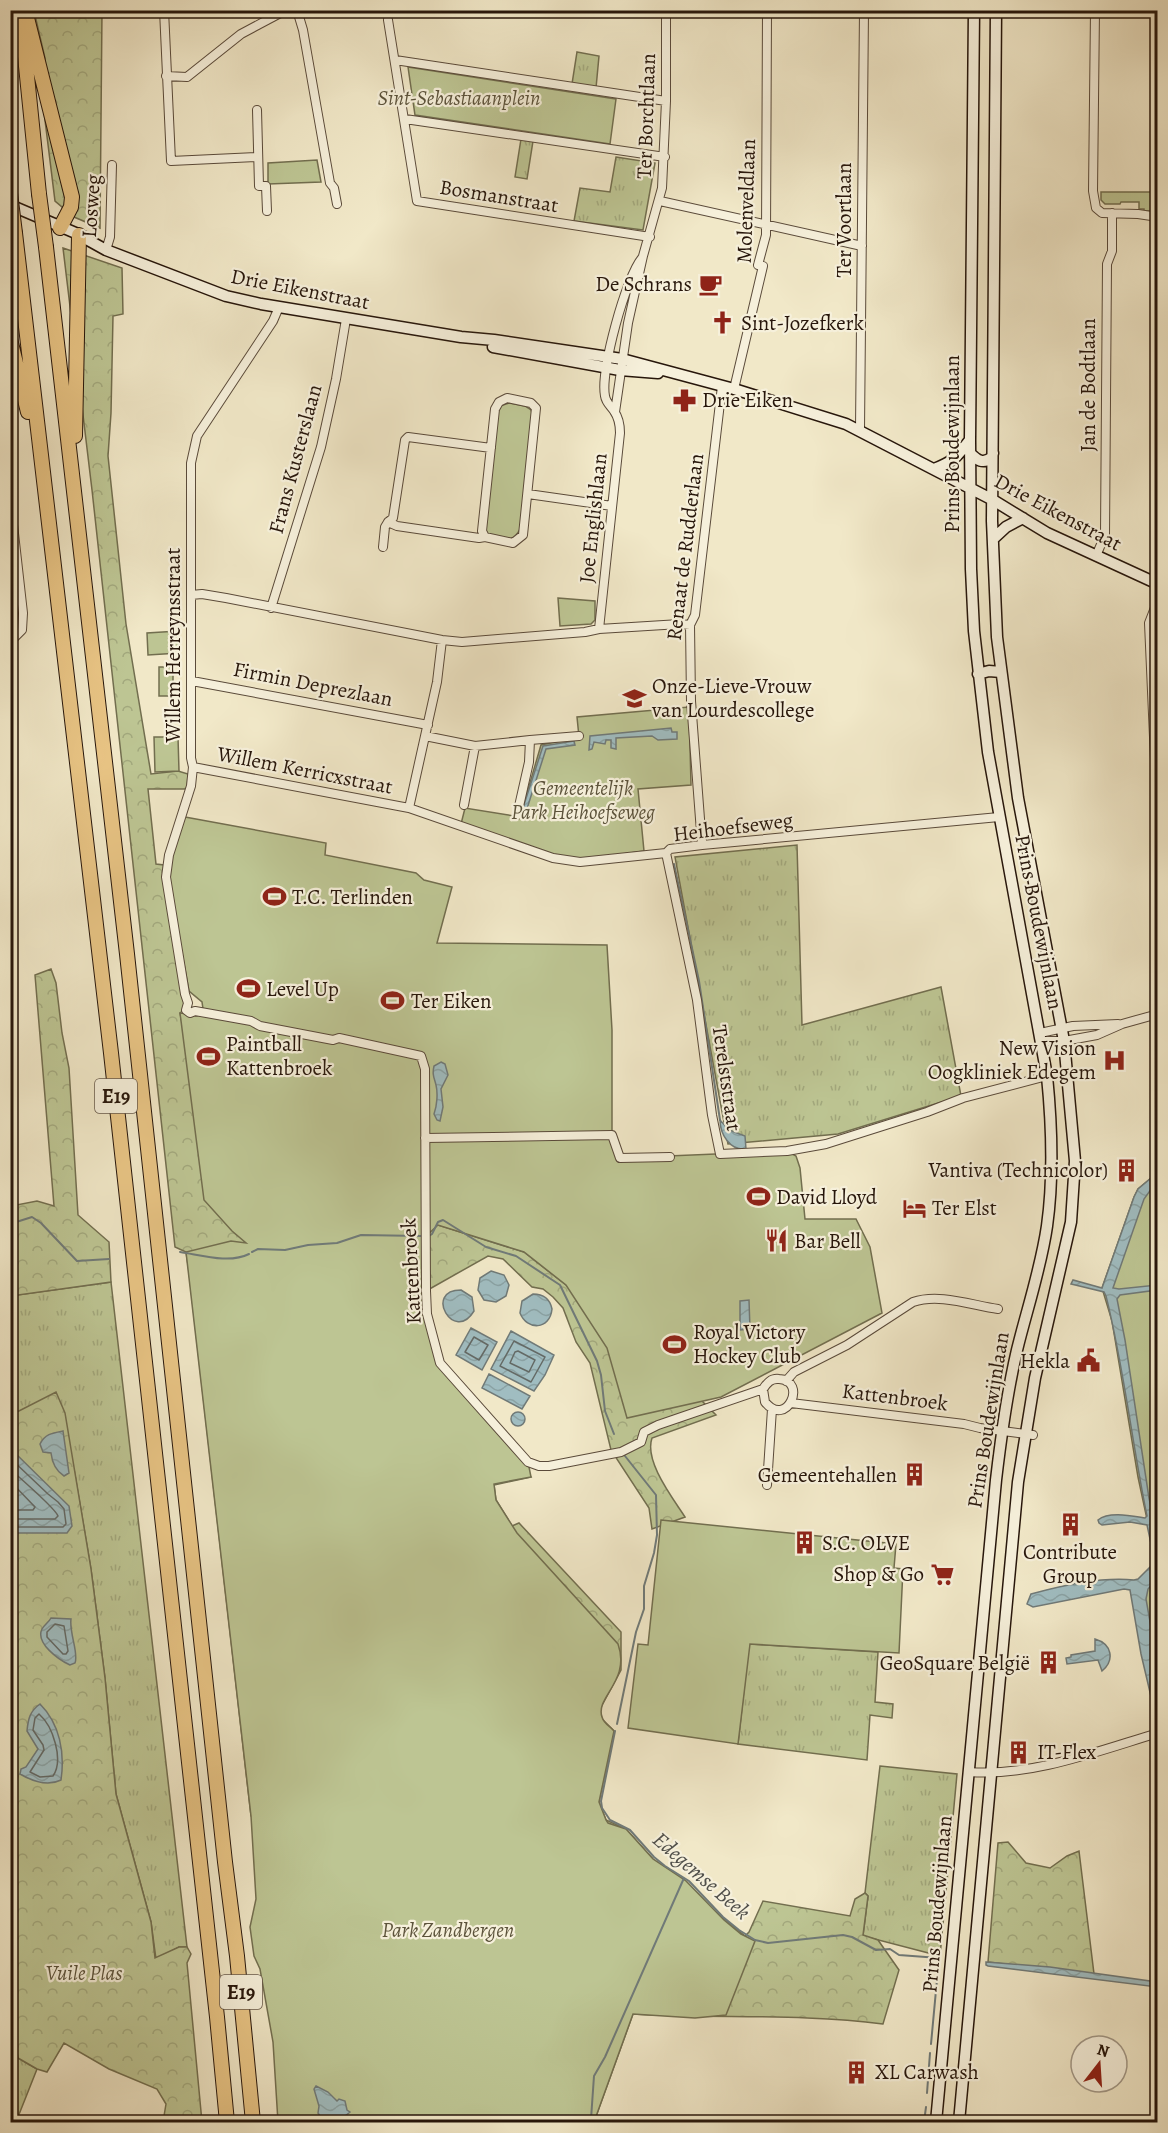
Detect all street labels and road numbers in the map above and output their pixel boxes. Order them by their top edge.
street label: Ter Borchtlaan [630,53,662,179]
street label: Molenveldlaan [730,138,762,264]
street label: Ter Voortlaan [830,162,858,278]
street label: Losweg [75,173,107,239]
street label: Bosmanstraat [438,173,560,219]
street label: Drie Eikenstraat [228,262,372,316]
street label: Jan de Bodtlaan [1074,318,1102,452]
street label: Prins Boudewijnlaan [938,355,966,533]
street label: Frans Kusterslaan [262,381,328,537]
street label: Joe Englishlaan [572,452,614,584]
street label: Renaat de Rudderlaan [660,452,710,642]
street label: Drie Eikenstraat [989,467,1127,557]
street label: Willem Herreynsstraat [159,547,187,744]
street label: Firmin Deprezlaan [231,655,395,713]
street label: Willem Kerricxstraat [214,739,395,801]
street label: Heihoefseweg [671,806,795,848]
street label: Prins Boudewijnlaan [1008,832,1070,1012]
street label: Terelststraat [706,1023,748,1133]
road number: E19 [95,1079,137,1113]
street label: Kattenbroek [394,1217,428,1325]
street label: Prins Boudewijnlaan [960,1330,1016,1510]
street label: Kattenbroek [841,1377,950,1417]
street label: Prins Boudewijnlaan [915,1814,959,1994]
road number: E19 [220,1975,262,2009]

